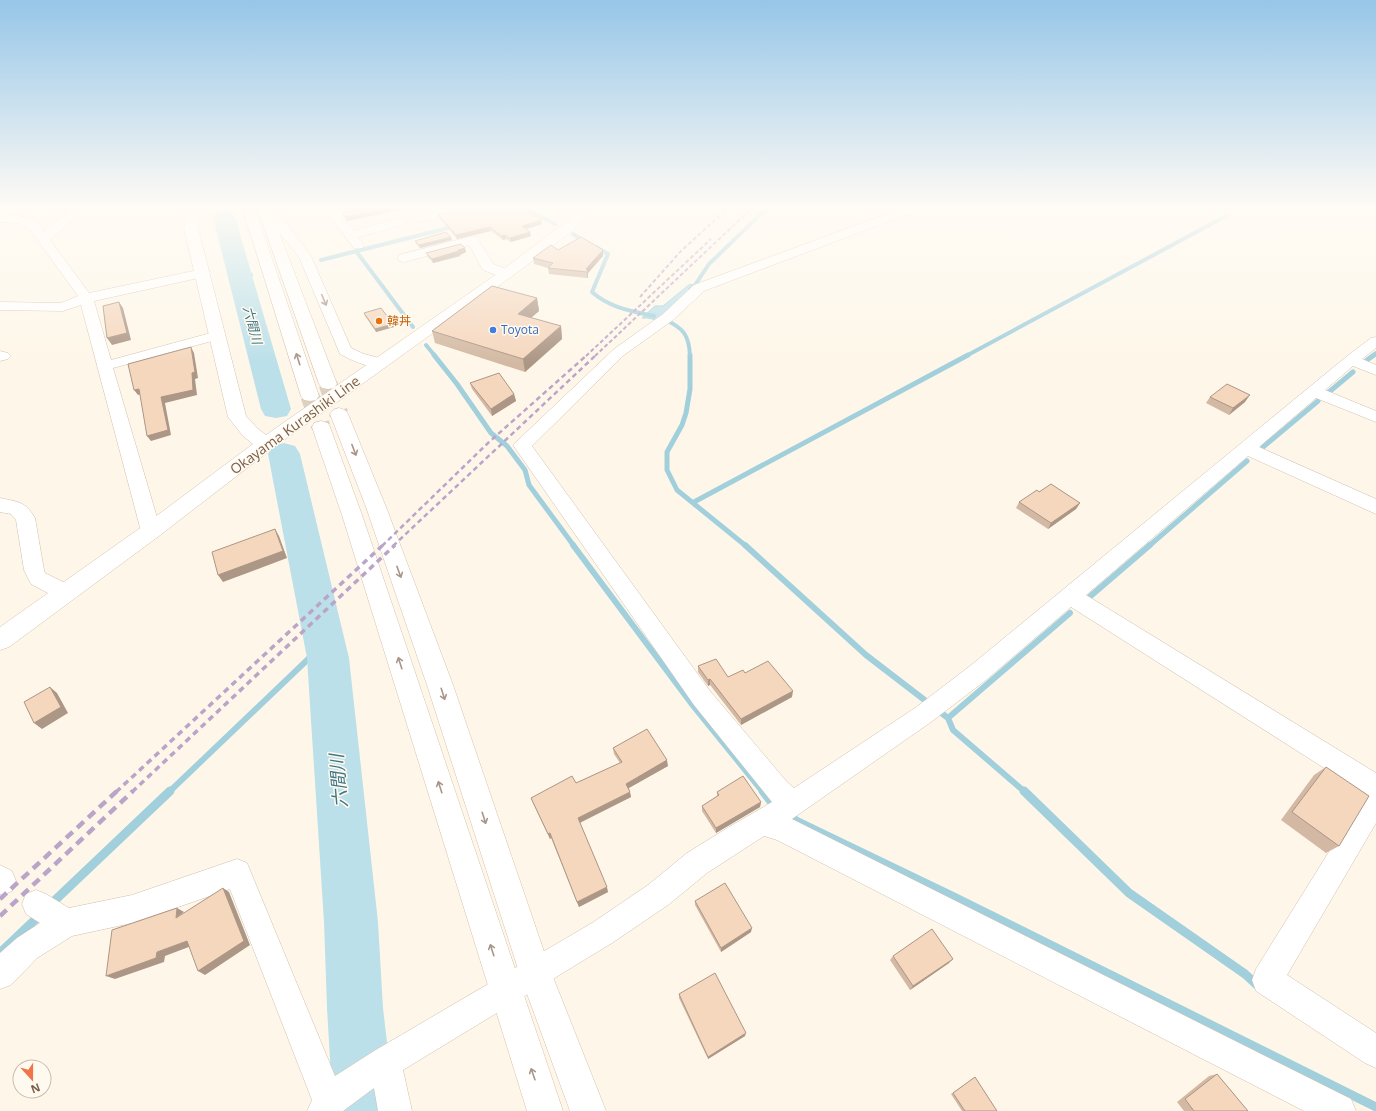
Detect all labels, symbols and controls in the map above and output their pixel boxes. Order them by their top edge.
one-way arrow [320,294,328,306]
water label: 六間川 [239,304,267,348]
place label: 韓丼 [387,312,411,329]
marker: 韓丼 [374,316,384,326]
place label: Toyota [501,321,539,338]
marker: Toyota [488,325,498,335]
one-way arrow [294,352,301,365]
street label: Okayama Kurashiki Line [226,371,364,478]
one-way arrow [350,443,358,455]
one-way arrow [396,565,404,577]
one-way arrow [396,657,404,669]
one-way arrow [440,688,447,701]
water label: 六間川 [324,751,352,809]
one-way arrow [436,780,443,793]
one-way arrow [481,811,488,824]
one-way arrow [488,945,496,957]
north arrow [12,1059,52,1099]
one-way arrow [529,1068,537,1080]
text: N [29,1080,43,1097]

